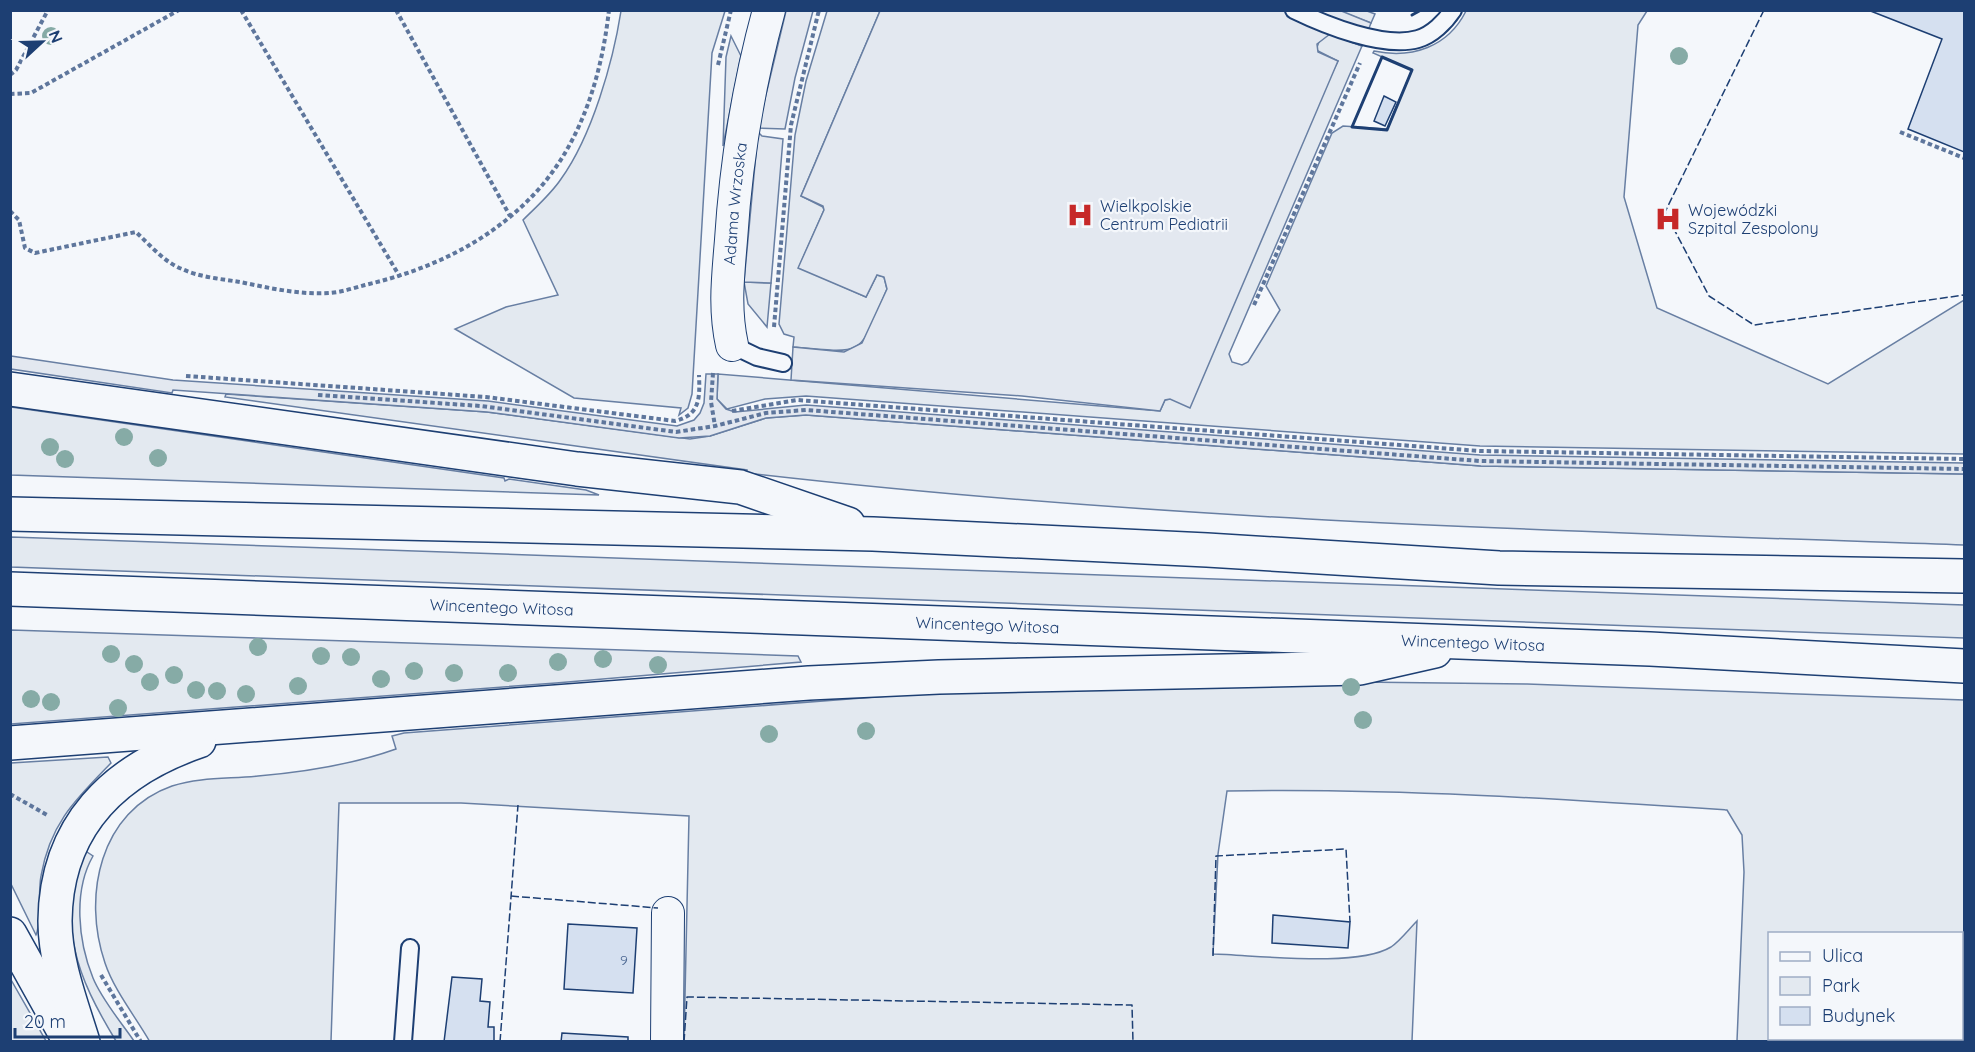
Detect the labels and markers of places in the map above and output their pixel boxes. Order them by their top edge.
place label: Wielkpolskie Centrum Pediatrii [1100,196,1228,234]
hospital icon: Wielkpolskie Centrum Pediatrii [1065,200,1095,230]
place label: Wojewódzki Szpital Zespolony [1688,200,1819,238]
hospital icon: Wojewódzki Szpital Zespolony [1653,204,1683,234]

